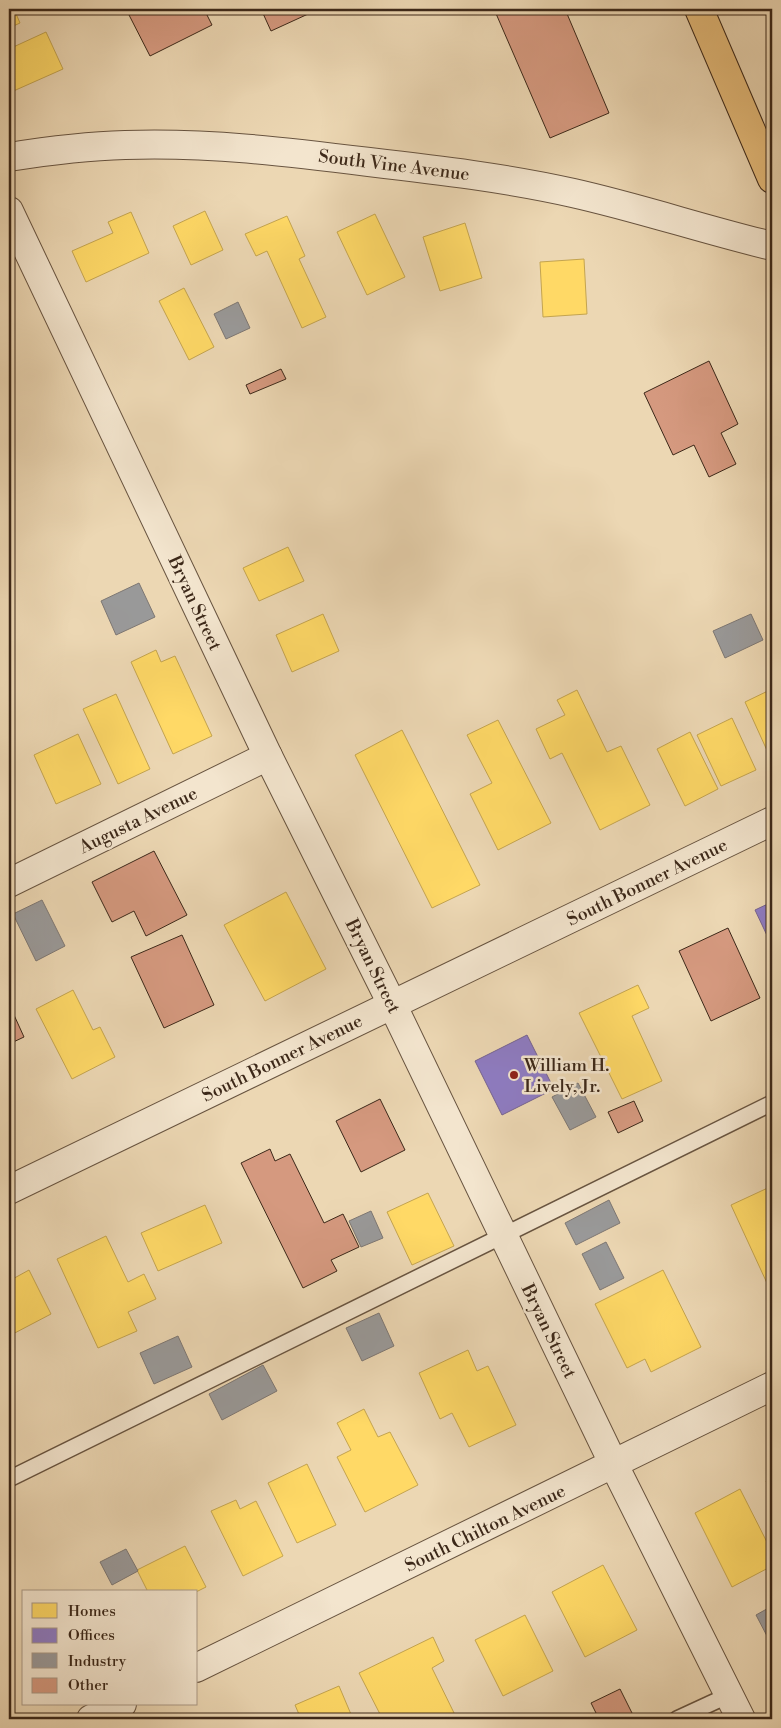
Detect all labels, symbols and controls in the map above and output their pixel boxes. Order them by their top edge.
street label: South Vine Avenue [317,145,471,186]
street label: Bryan Street [162,551,227,655]
street label: Augusta Avenue [74,782,201,859]
street label: South Bonner Avenue [563,834,731,931]
street label: Bryan Street [339,914,406,1018]
street label: South Bonner Avenue [198,1010,366,1107]
place label: William H. Lively, Jr. [523,1054,609,1098]
marker: William H. Lively, Jr. [508,1069,520,1081]
street label: Bryan Street [515,1279,582,1383]
street label: South Chilton Avenue [401,1480,569,1577]
legend [22,1590,198,1706]
text: Homes [68,1602,116,1621]
text: Offices [68,1626,115,1645]
text: Industry [68,1652,127,1671]
text: Other [68,1676,109,1695]

